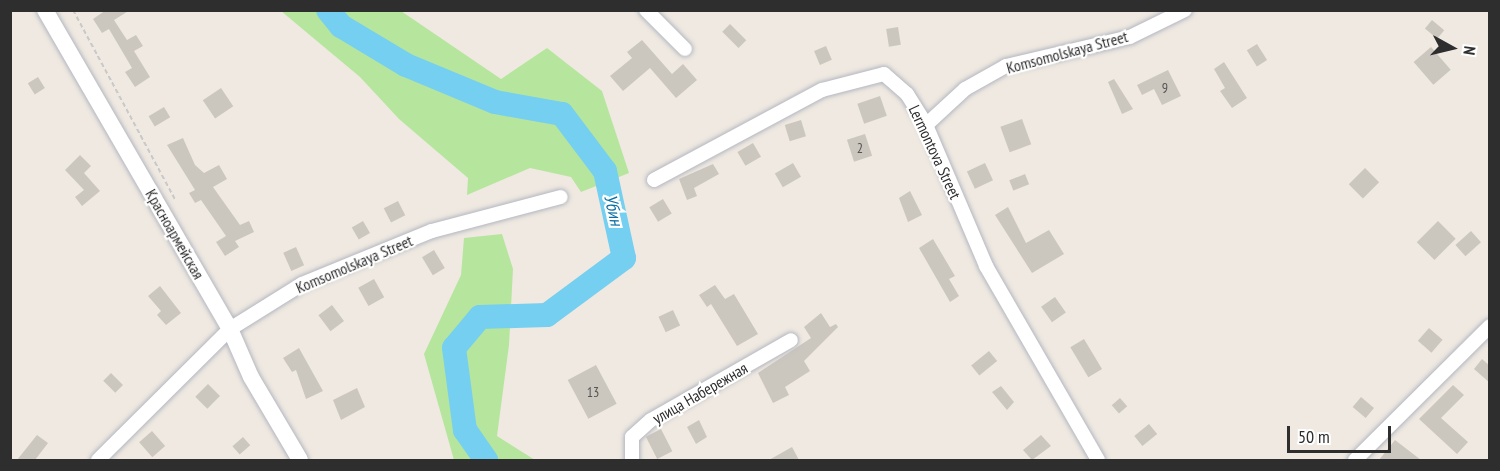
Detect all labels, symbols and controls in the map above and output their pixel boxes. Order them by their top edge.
north arrow [1422,18,1482,78]
street label: Komsomolskaya Street [1004,27,1130,77]
text: N [1459,45,1480,56]
house number: 9 [1162,80,1168,96]
street label: Lermontova Street [905,102,965,202]
house number: 2 [857,140,863,156]
street label: Красноармейская [142,186,208,282]
water label: Убин [599,192,627,228]
street label: Komsomolskaya Street [293,231,415,297]
street label: улица Набережная [649,358,751,428]
house number: 13 [587,384,599,400]
scale bar [1290,414,1394,452]
text: 50 m [1298,425,1330,448]

